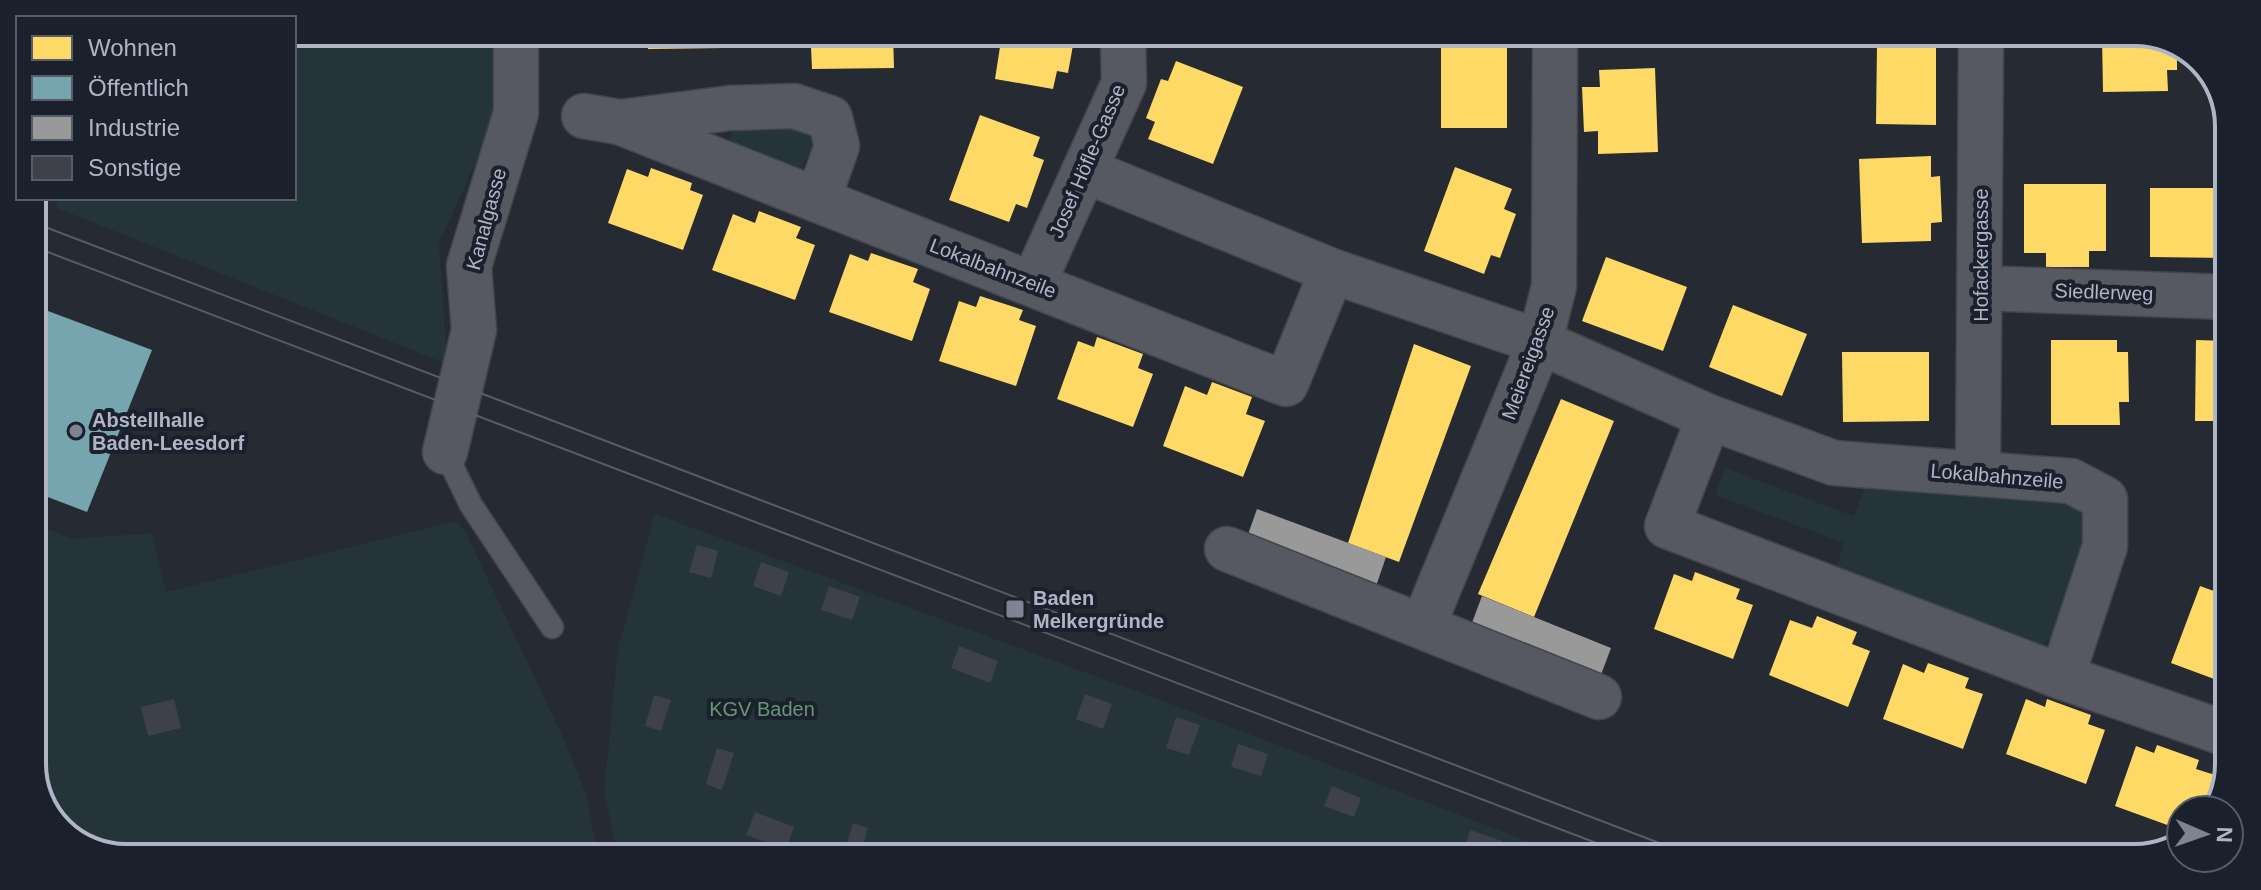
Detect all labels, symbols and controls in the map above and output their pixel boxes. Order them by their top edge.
legend [16,16,296,200]
text: Wohnen [88,34,177,61]
text: Öffentlich [88,74,189,101]
street label: Josef Höfle-Gasse [1045,81,1129,241]
text: Industrie [88,114,180,141]
text: Sonstige [88,154,181,181]
street label: Kanalgasse [462,166,510,272]
street label: Hofackergasse [1970,188,1992,322]
street label: Lokalbahnzeile [927,234,1059,302]
street label: Siedlerweg [2054,279,2154,305]
street label: Meiereigasse [1497,303,1559,423]
place label: Abstellhalle Baden-Leesdorf [92,409,245,454]
marker: Abstellhalle Baden-Leesdorf [67,422,85,440]
street label: Lokalbahnzeile [1930,459,2064,493]
place label: Baden Melkergründe [1033,587,1164,632]
marker: Baden Melkergründe [1004,598,1026,620]
park label: KGV Baden [709,698,815,720]
north arrow [2165,794,2245,874]
text: N [2212,826,2237,843]

